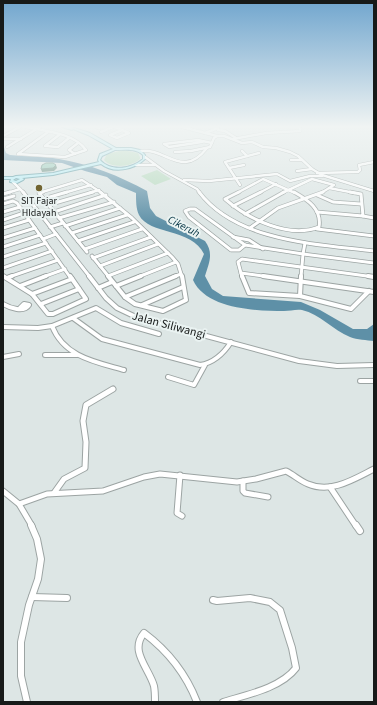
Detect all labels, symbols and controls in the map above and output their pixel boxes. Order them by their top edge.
marker: SIT Fajar HIdayah [34,183,44,193]
place label: SIT Fajar HIdayah [21,194,57,220]
water label: Cikeruh [165,212,203,241]
street label: Jalan Siliwangi [130,308,208,343]

